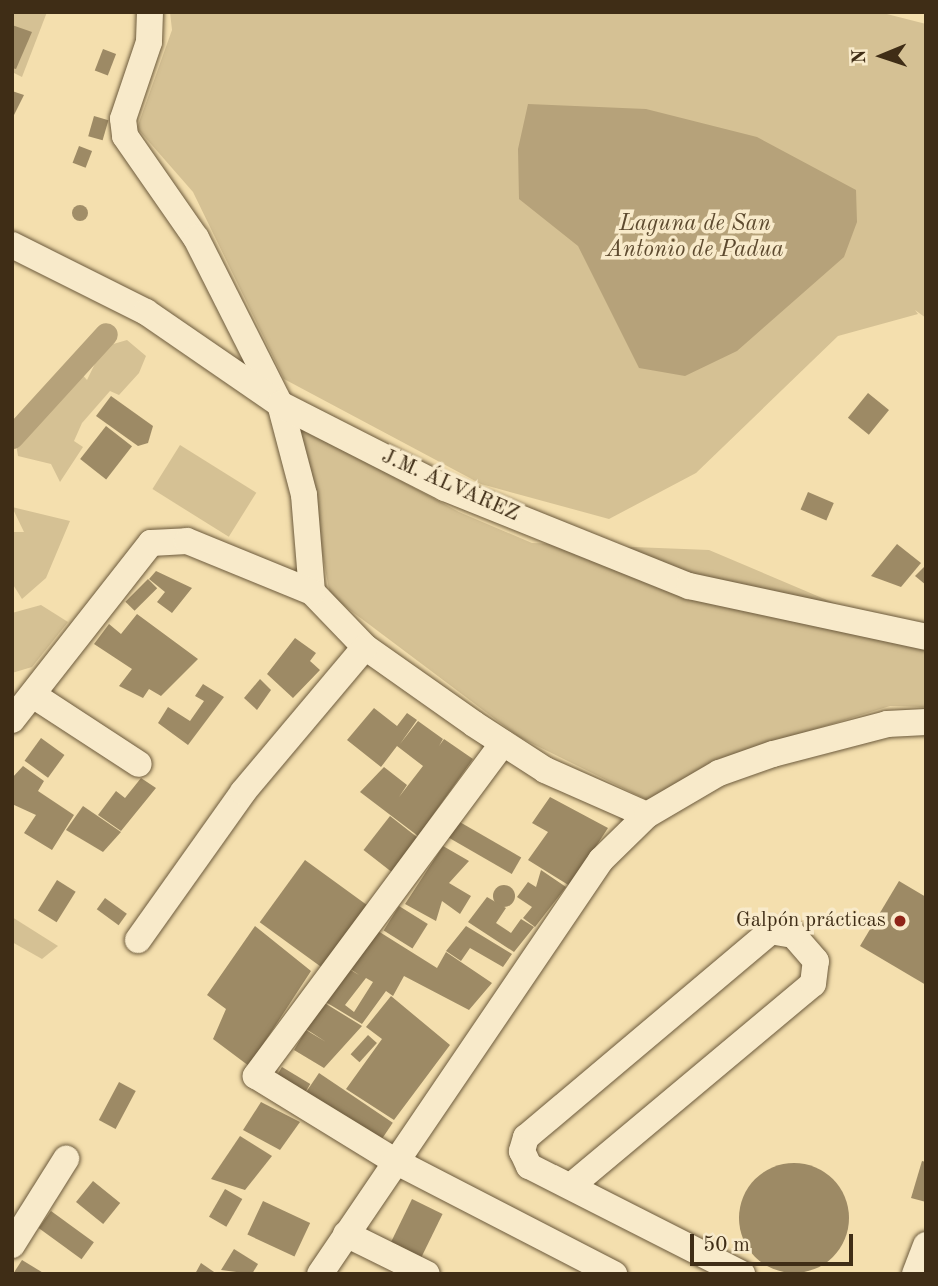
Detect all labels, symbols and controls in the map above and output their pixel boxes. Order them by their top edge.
north arrow [847,21,917,91]
text: N [851,49,870,64]
water label: Laguna de San Antonio de Padua [606,210,784,264]
street label: J.M. ÁLVAREZ [377,444,523,528]
place label: Galpón prácticas [736,908,886,934]
marker: Galpón prácticas [892,913,908,929]
scale bar [693,1220,856,1264]
text: 50 m [703,1235,750,1256]

